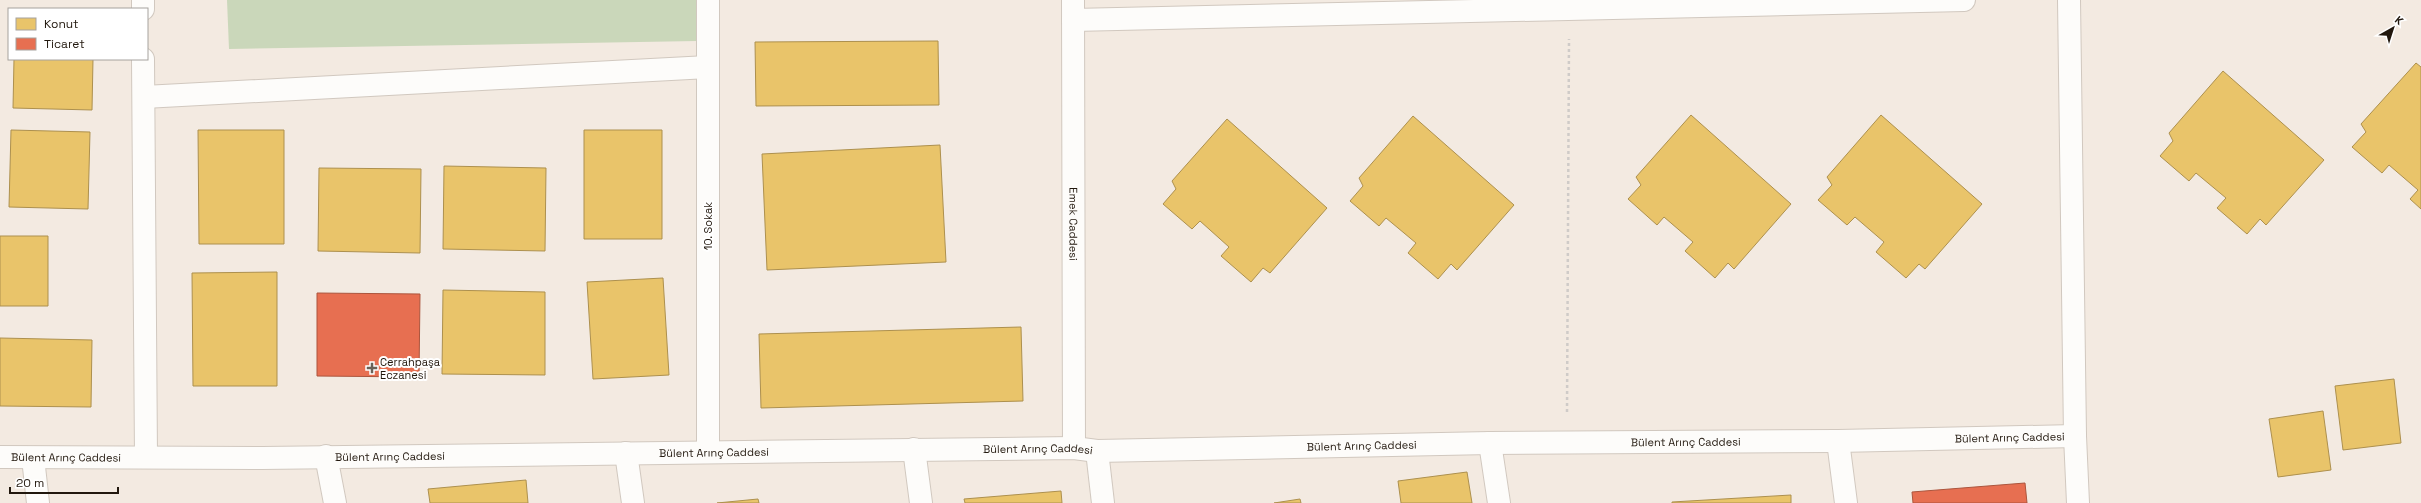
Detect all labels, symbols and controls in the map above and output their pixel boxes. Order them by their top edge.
legend [8,8,148,60]
north arrow [2373,8,2413,48]
text: K [2392,13,2406,28]
text: Konut [44,16,79,32]
text: Ticaret [44,36,85,52]
street label: Emek Caddesi [1066,187,1081,261]
street label: 10. Sokak [701,202,715,250]
place label: Cerrahpaşa Eczanesi [380,355,441,382]
marker: Cerrahpaşa Eczanesi [367,363,377,373]
street label: Bülent Arınç Caddesi [1954,429,2065,446]
street label: Bülent Arınç Caddesi [1631,435,1741,449]
street label: Bülent Arınç Caddesi [1307,437,1417,454]
street label: Bülent Arınç Caddesi [983,441,1094,457]
street label: Bülent Arınç Caddesi [659,445,769,460]
street label: Bülent Arınç Caddesi [335,449,445,464]
street label: Bülent Arınç Caddesi [11,450,121,464]
scale bar [10,469,118,495]
text: 20 m [16,475,44,491]

